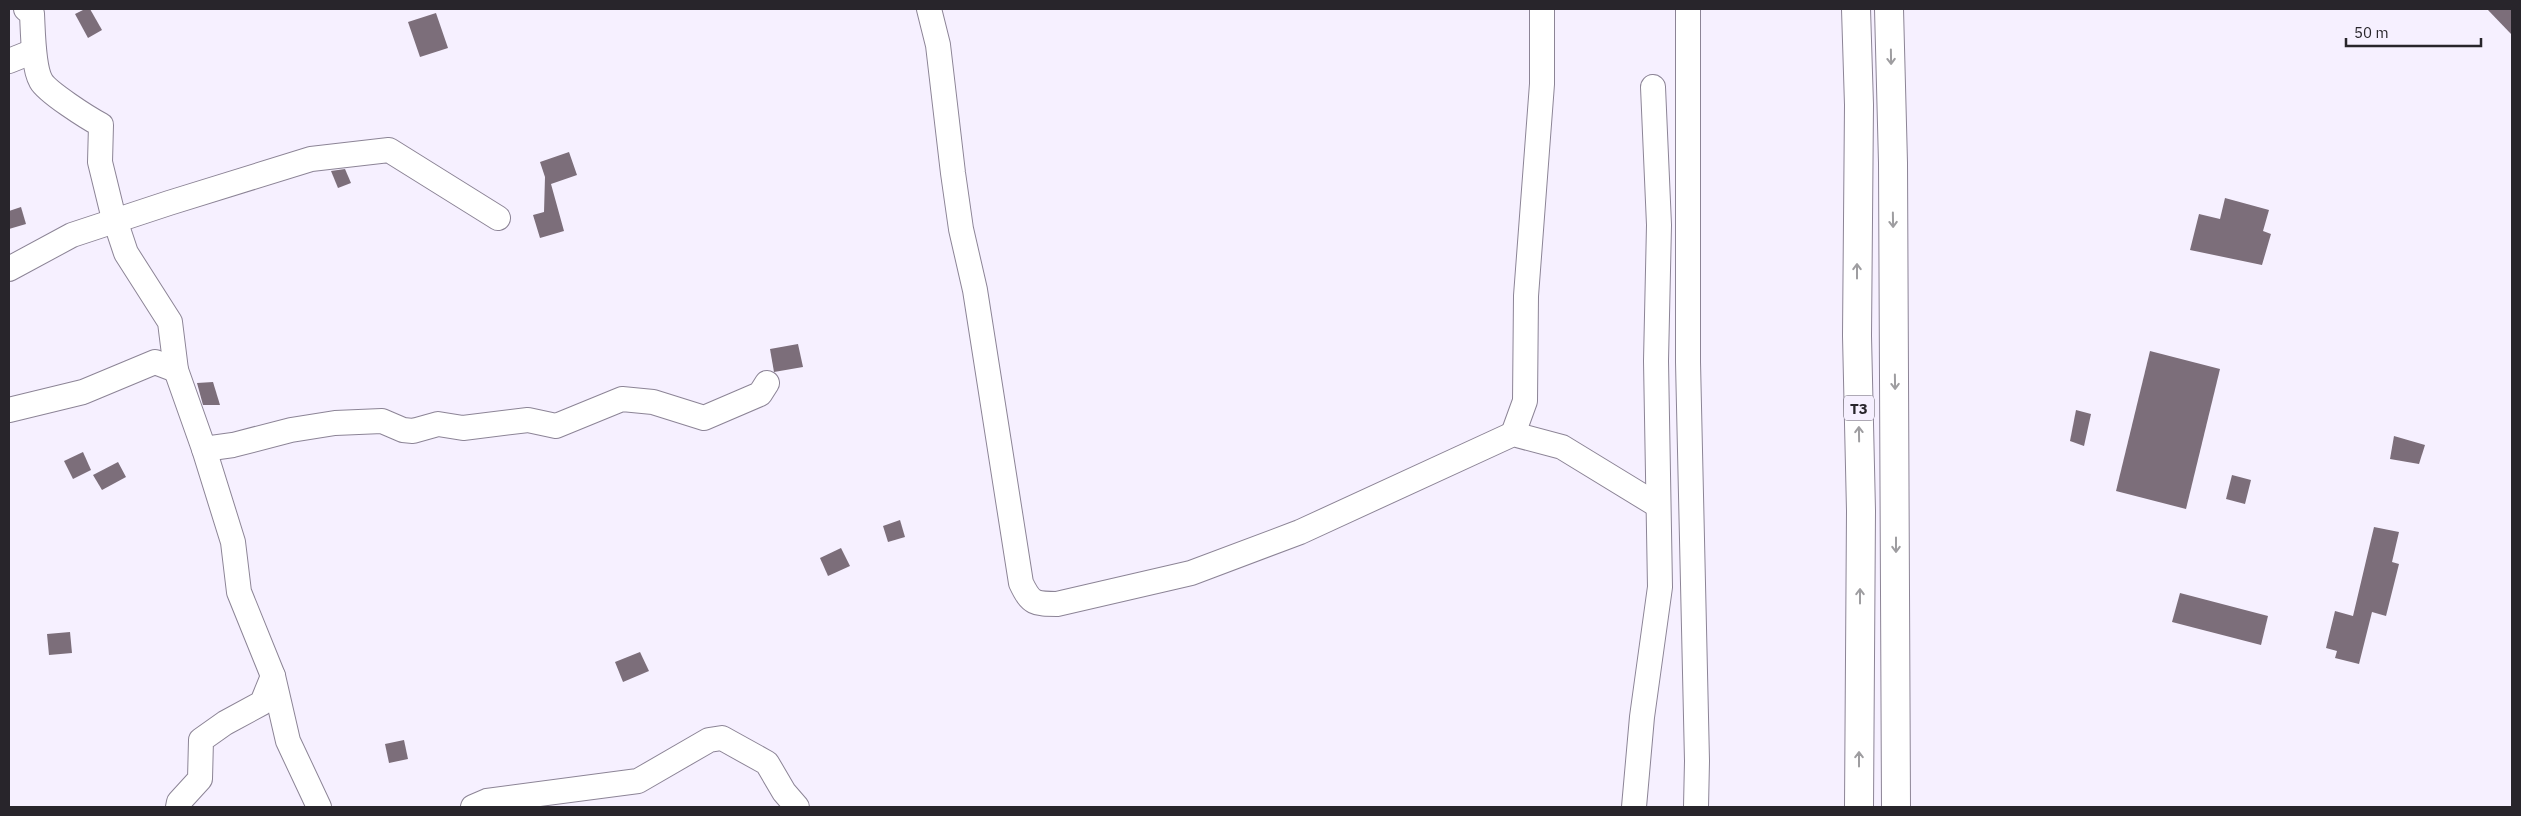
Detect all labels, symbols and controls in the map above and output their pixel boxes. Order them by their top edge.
scale bar [2346,15,2481,47]
text: 50 m [2354,23,2389,42]
one-way arrow [1886,49,1896,65]
one-way arrow [1889,212,1898,228]
one-way arrow [1852,263,1862,280]
one-way arrow [1890,374,1900,390]
road number: T3 [1844,396,1874,420]
one-way arrow [1854,426,1864,442]
one-way arrow [1891,536,1901,553]
one-way arrow [1855,588,1865,604]
one-way arrow [1854,751,1864,767]

